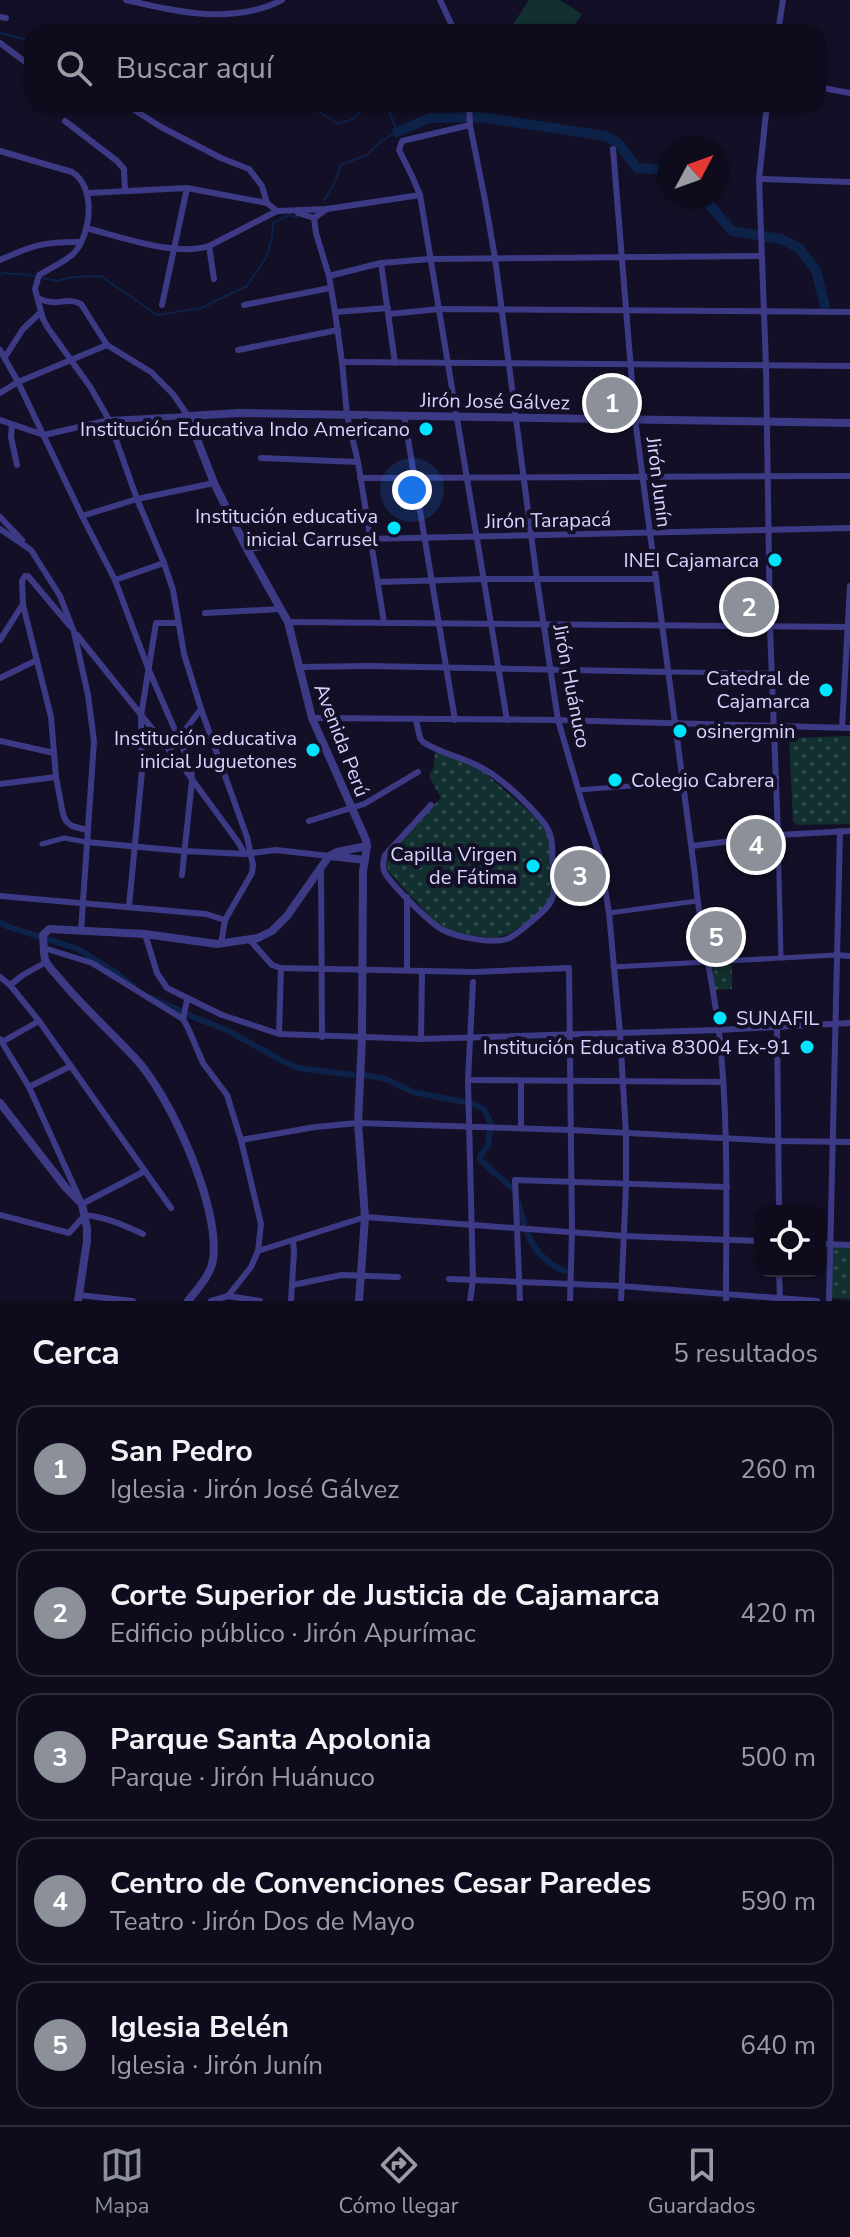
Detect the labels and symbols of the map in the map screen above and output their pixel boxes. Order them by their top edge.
north arrow [658,136,730,208]
pin: 1 [586,373,638,433]
street label: Jirón José Gálvez [419,387,570,416]
place label: Institución Educativa Indo Americano [80,416,410,443]
marker: Institución Educativa Indo Americano [417,420,435,438]
street label: Jirón Junín [639,434,677,529]
your location [392,470,432,510]
place label: Institución educativa inicial Carrusel [195,503,378,553]
street label: Jirón Tarapacá [483,506,612,535]
marker: Institución educativa inicial Carrusel [385,519,403,537]
place label: INEI Cajamarca [624,547,759,574]
marker: INEI Cajamarca [766,551,784,569]
pin: 2 [723,577,775,637]
street label: Jirón Huánuco [546,621,597,750]
place label: Catedral de Cajamarca [706,665,810,715]
street label: Avenida Perú [308,680,376,801]
marker: Catedral de Cajamarca [817,681,835,699]
place label: osinergmin [696,718,795,745]
marker: osinergmin [671,722,689,740]
place label: Institución educativa inicial Juguetones [114,725,297,775]
marker: Institución educativa inicial Juguetones [304,741,322,759]
place label: Colegio Cabrera [631,767,775,794]
marker: Colegio Cabrera [606,771,624,789]
pin: 4 [730,815,782,875]
place label: Capilla Virgen de Fátima [390,841,517,891]
pin: 3 [554,846,606,906]
marker: Capilla Virgen de Fátima [524,857,542,875]
pin: 5 [690,907,742,967]
place label: SUNAFIL [736,1005,819,1032]
marker: SUNAFIL [711,1009,729,1027]
place label: Institución Educativa 83004 Ex-91 [483,1034,791,1061]
marker: Institución Educativa 83004 Ex-91 [798,1038,816,1056]

